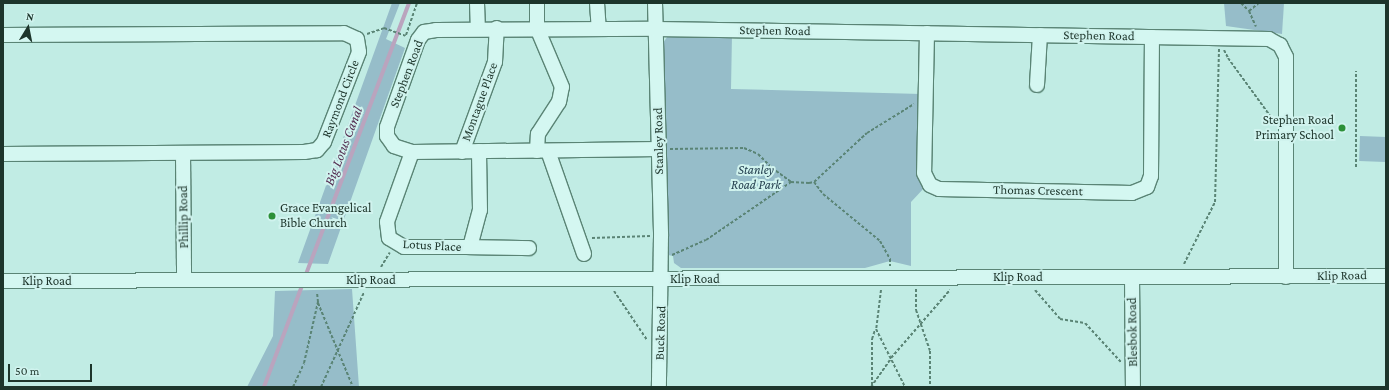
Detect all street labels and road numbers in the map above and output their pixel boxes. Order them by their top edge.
street label: Stephen Road [739,23,811,39]
street label: Stephen Road [1063,28,1135,44]
street label: Stephen Road [387,38,427,110]
street label: Raymond Circle [319,58,363,140]
street label: Montague Place [459,60,501,144]
street label: Stanley Road [651,107,667,175]
street label: Thomas Crescent [993,182,1083,200]
street label: Phillip Road [176,185,192,249]
street label: Lotus Place [402,237,462,255]
street label: Klip Road [1317,268,1367,284]
street label: Klip Road [993,269,1043,285]
street label: Klip Road [670,271,720,287]
street label: Klip Road [346,272,396,288]
street label: Klip Road [22,273,72,289]
street label: Blesbok Road [1125,297,1141,367]
street label: Buck Road [652,306,670,360]

